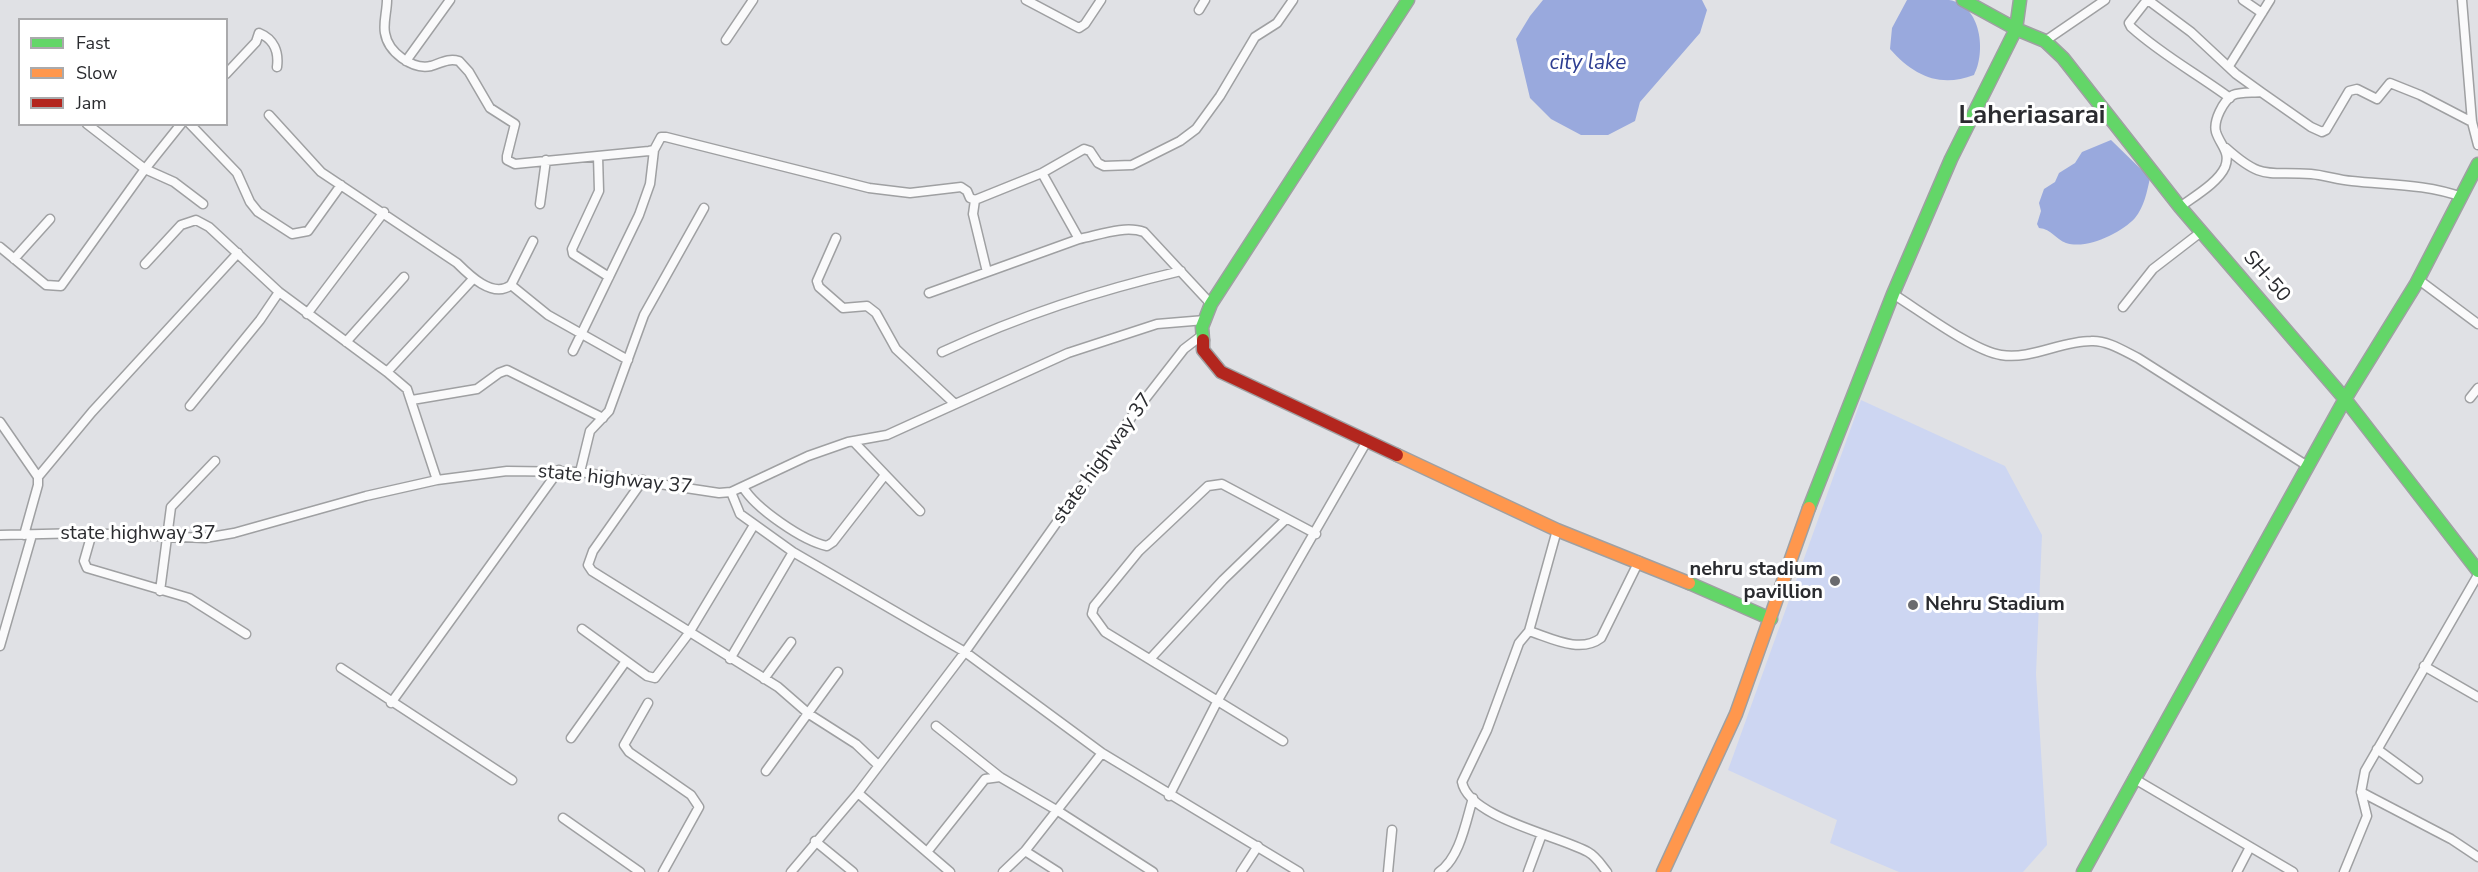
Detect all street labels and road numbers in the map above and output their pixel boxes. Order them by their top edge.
street label: SH-50 [2237,246,2295,308]
street label: state highway 37 [1048,389,1158,529]
street label: state highway 37 [537,460,693,500]
street label: state highway 37 [60,522,216,546]

